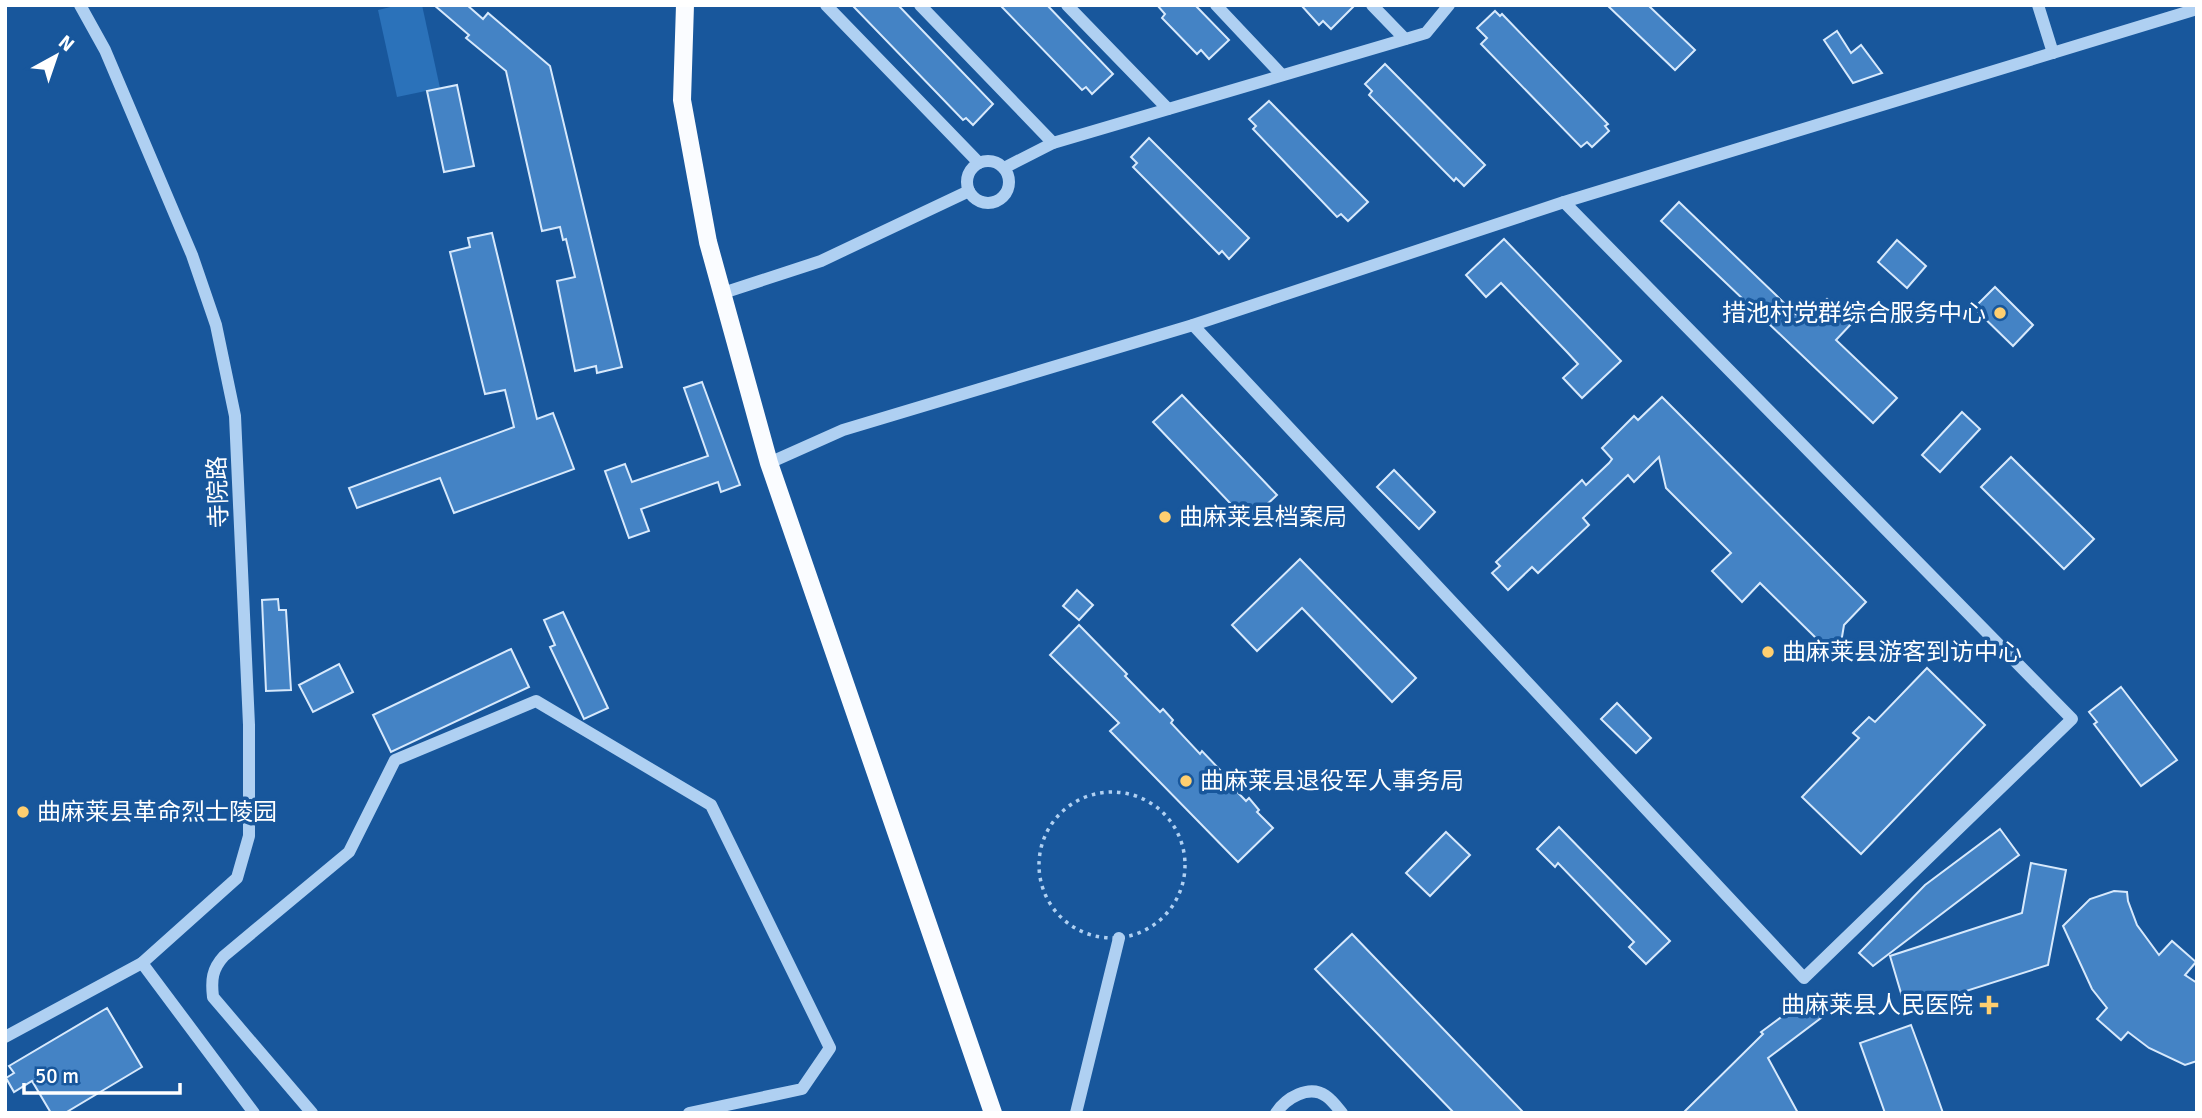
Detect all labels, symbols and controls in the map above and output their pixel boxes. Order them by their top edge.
north arrow [21,21,91,91]
text: N [54,30,79,57]
place label: 措池村党群综合服务中心 [1722,298,1986,328]
marker: 措池村党群综合服务中心 [1992,305,2008,321]
street label: 寺院路 [202,455,234,529]
place label: 曲麻莱县档案局 [1179,502,1347,532]
marker: 曲麻莱县档案局 [1157,509,1173,525]
place label: 曲麻莱县游客到访中心 [1782,637,2022,667]
marker: 曲麻莱县游客到访中心 [1760,644,1776,660]
place label: 曲麻莱县退役军人事务局 [1200,766,1464,796]
marker: 曲麻莱县退役军人事务局 [1178,773,1194,789]
place label: 曲麻莱县革命烈士陵园 [37,797,277,827]
marker: 曲麻莱县革命烈士陵园 [15,804,31,820]
place label: 曲麻莱县人民医院 [1781,990,1973,1020]
marker: 曲麻莱县人民医院 [1979,995,1999,1015]
scale bar [24,1052,180,1096]
text: 50 m [35,1063,79,1089]

